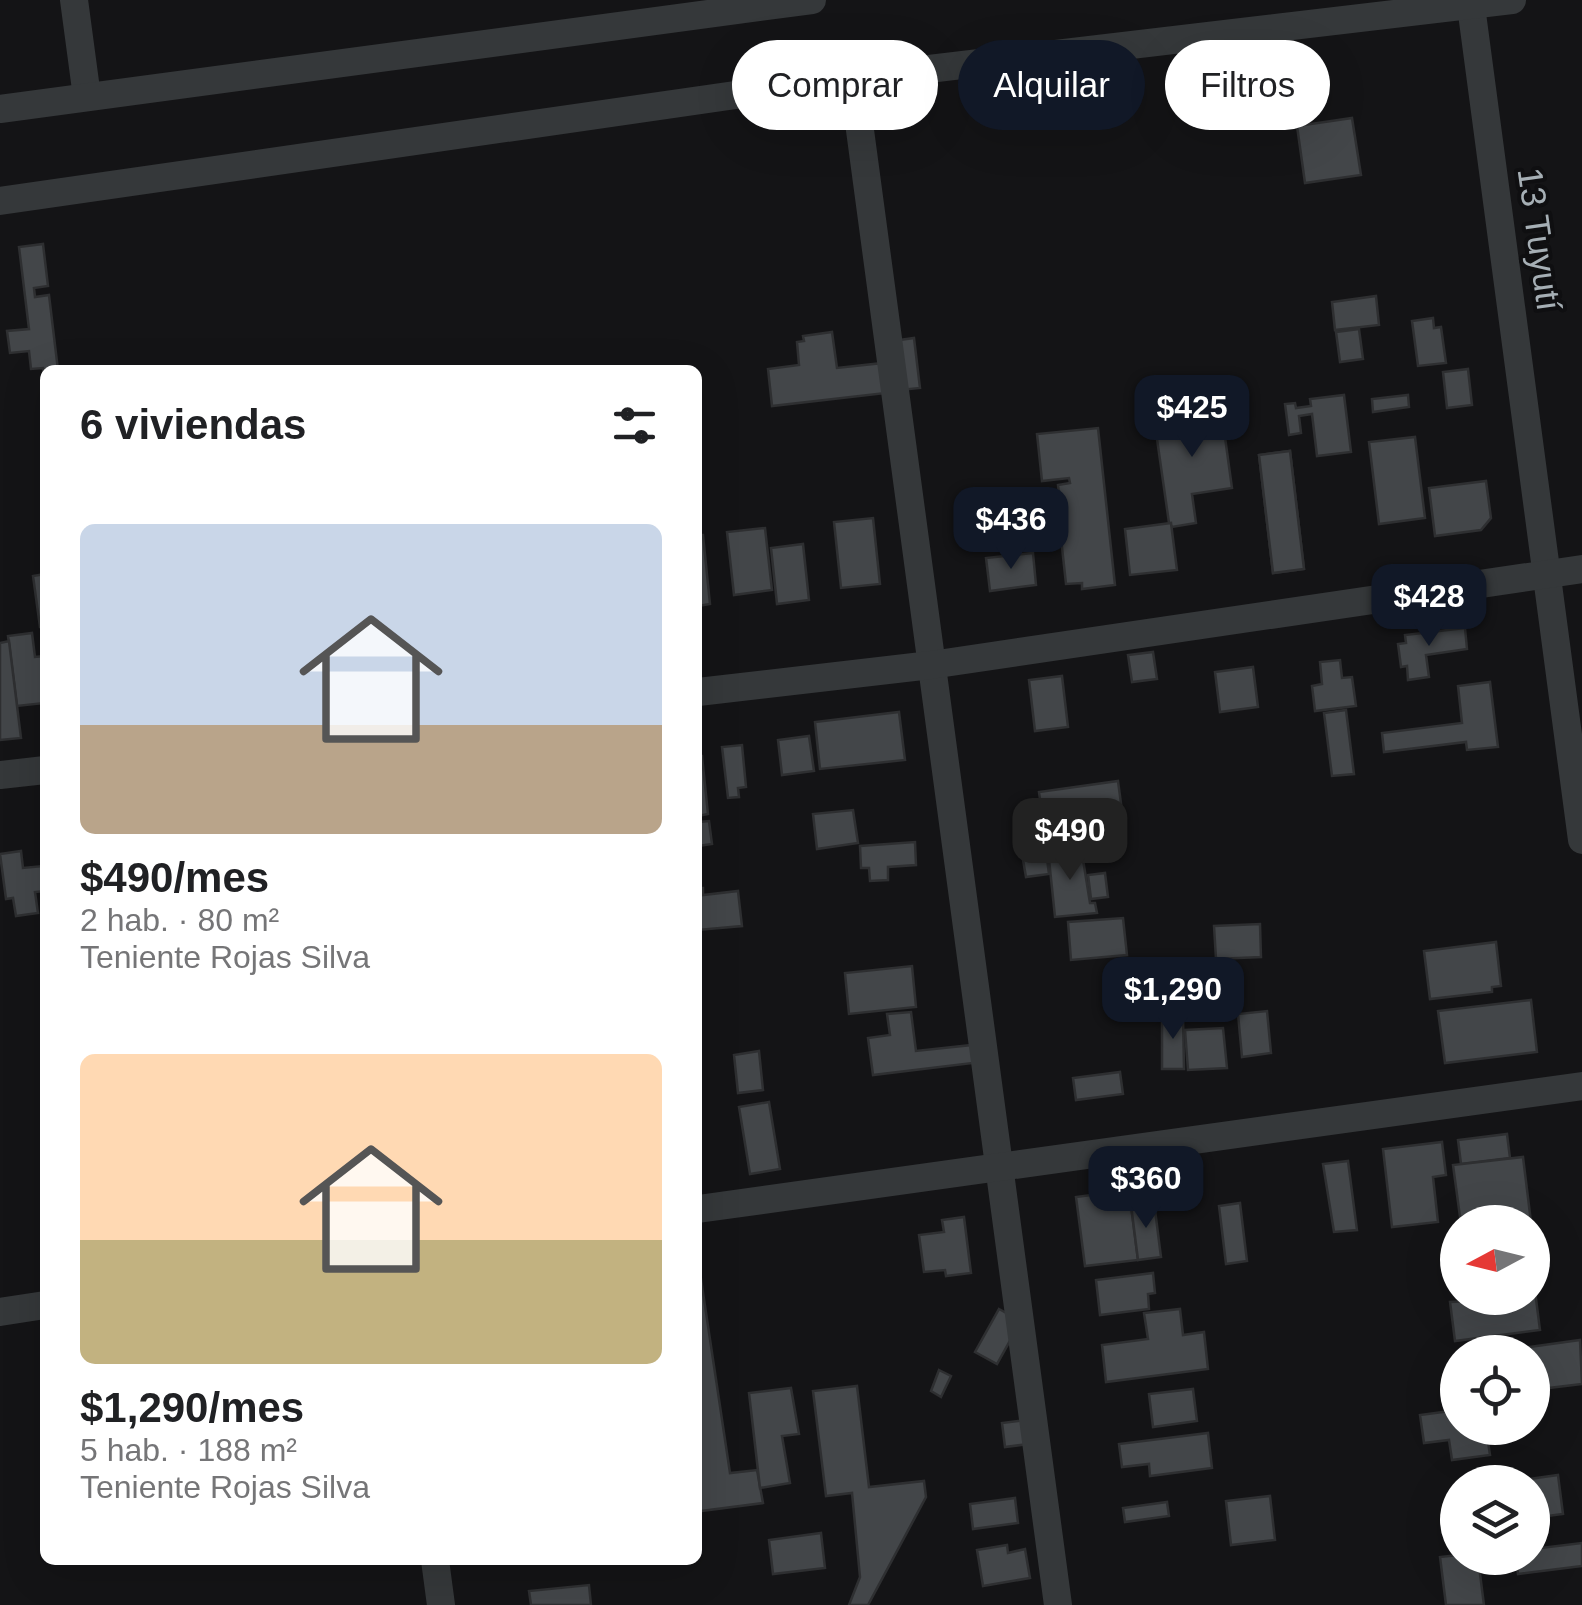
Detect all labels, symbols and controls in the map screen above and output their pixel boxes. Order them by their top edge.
chip: Comprar [732,40,938,130]
chip: Alquilar [958,40,1145,130]
chip: Filtros [1165,40,1330,130]
street label: 13 Tuyutí [1511,165,1569,313]
pin: $425 [1133,375,1251,460]
text: $425 [1156,389,1228,425]
icon: filters [607,398,662,453]
text: 6 viviendas [80,401,306,448]
pin: $436 [952,487,1070,572]
text: $436 [975,501,1047,537]
pin: $428 [1370,564,1488,649]
text: $428 [1393,578,1465,614]
icon: home [281,589,461,769]
pin: $490 [1011,798,1129,883]
text: $490 [1034,812,1106,848]
text: $490/mes [80,854,269,901]
text: 2 hab. · 80 m² [80,902,279,938]
text: Teniente Rojas Silva [80,939,370,975]
pin: $1,290 [1092,957,1254,1042]
text: $1,290 [1124,971,1222,1007]
icon: home [281,1119,461,1299]
pin: $360 [1087,1146,1205,1231]
text: $360 [1110,1160,1182,1196]
north arrow [1440,1205,1550,1315]
map controls [1440,1205,1550,1575]
button: locate [1440,1335,1550,1445]
text: $1,290/mes [80,1384,304,1431]
text: 5 hab. · 188 m² [80,1432,297,1468]
button: layers [1440,1465,1550,1575]
text: Teniente Rojas Silva [80,1469,370,1505]

